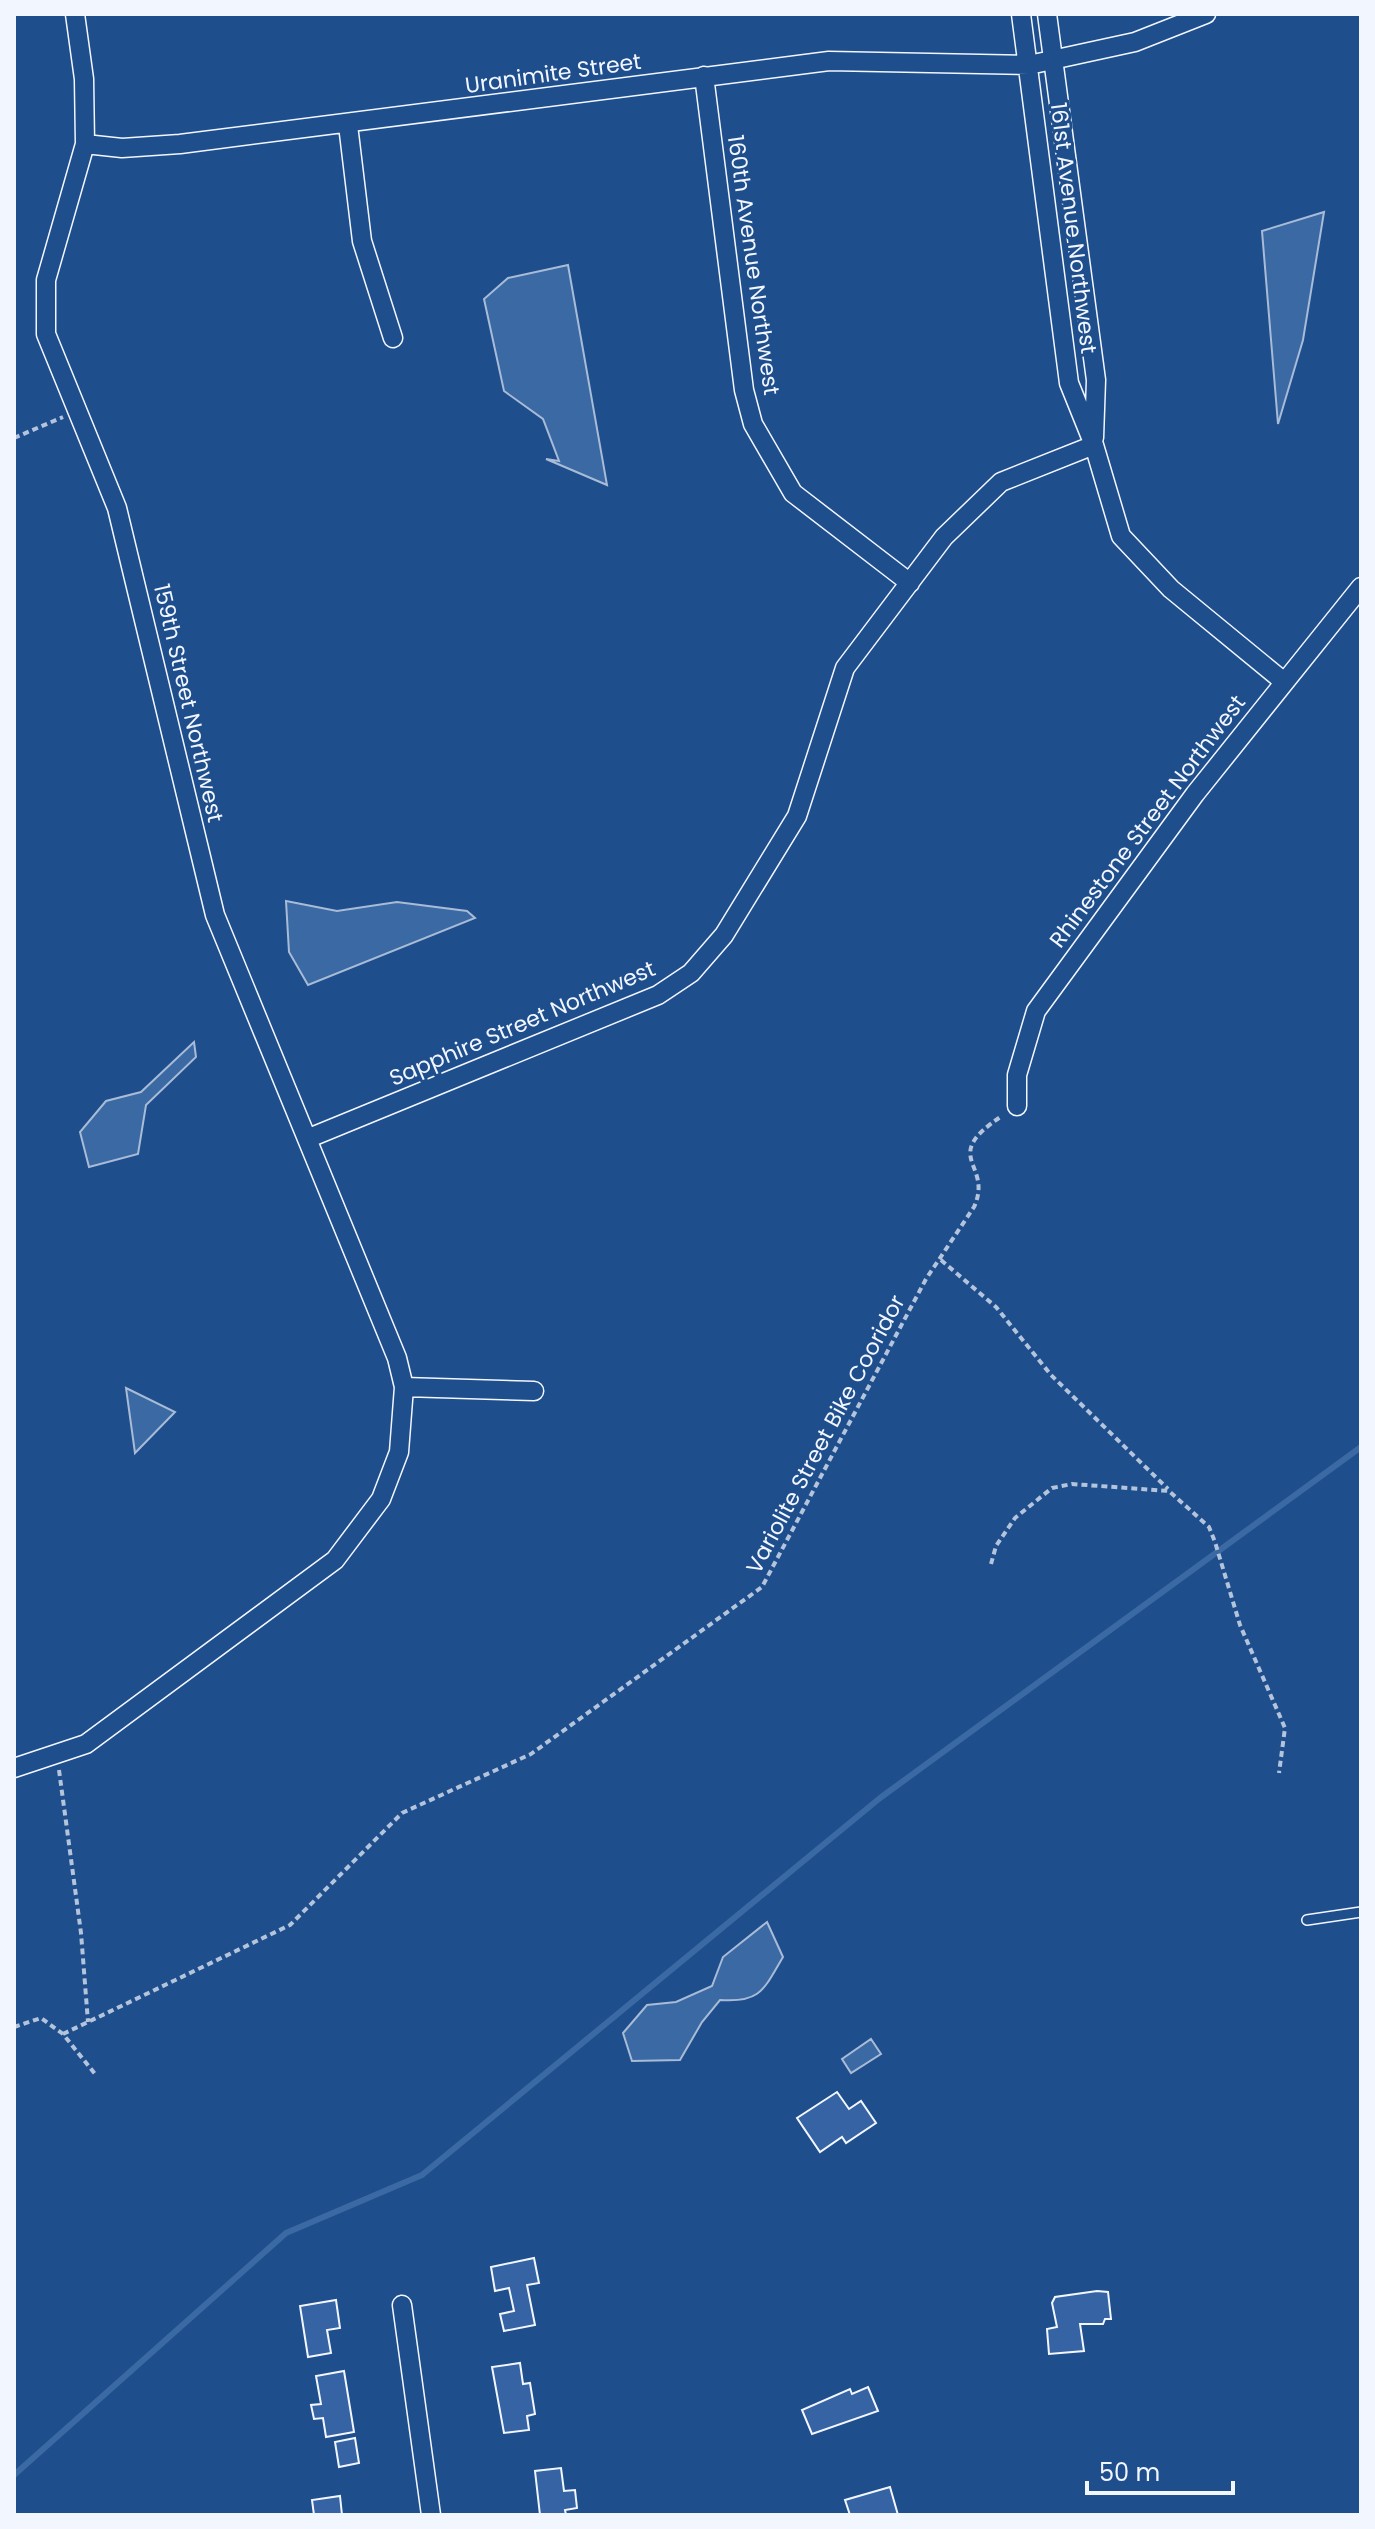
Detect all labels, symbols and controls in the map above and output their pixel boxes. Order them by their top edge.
street label: Uranimite Street [463,46,643,101]
street label: 161st Avenue Northwest [1043,101,1104,355]
street label: 160th Avenue Northwest [720,133,787,397]
street label: 159th Street Northwest [146,581,231,825]
street label: Rhinestone Street Northwest [1042,689,1253,954]
street label: Sapphire Street Northwest [384,953,660,1094]
street label: Variolite Street Bike Cooridor [739,1289,912,1579]
scale bar [1087,2445,1233,2495]
text: 50 m [1099,2456,1160,2489]

